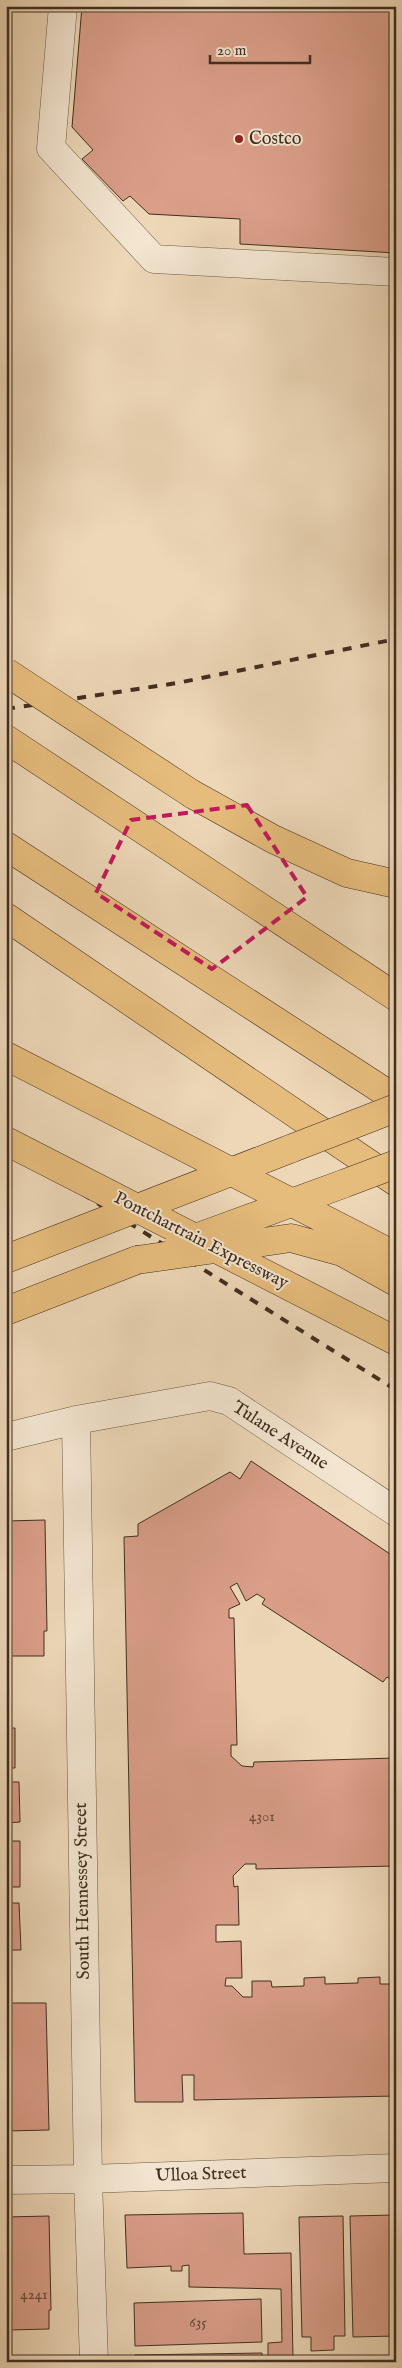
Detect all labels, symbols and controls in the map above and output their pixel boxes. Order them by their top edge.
scale bar [210,32,310,64]
text: 20 m [217,41,247,60]
place label: Costco [249,128,302,151]
marker: Costco [233,133,245,145]
street label: Pontchartrain Expressway [110,1187,292,1295]
street label: Tulane Avenue [227,1396,333,1476]
street label: South Hennessey Street [70,1802,96,1980]
house number: 4301 [249,1807,275,1826]
street label: Ulloa Street [155,2162,247,2188]
house number: 4241 [20,2285,48,2304]
house number: 635 [189,2313,207,2332]

